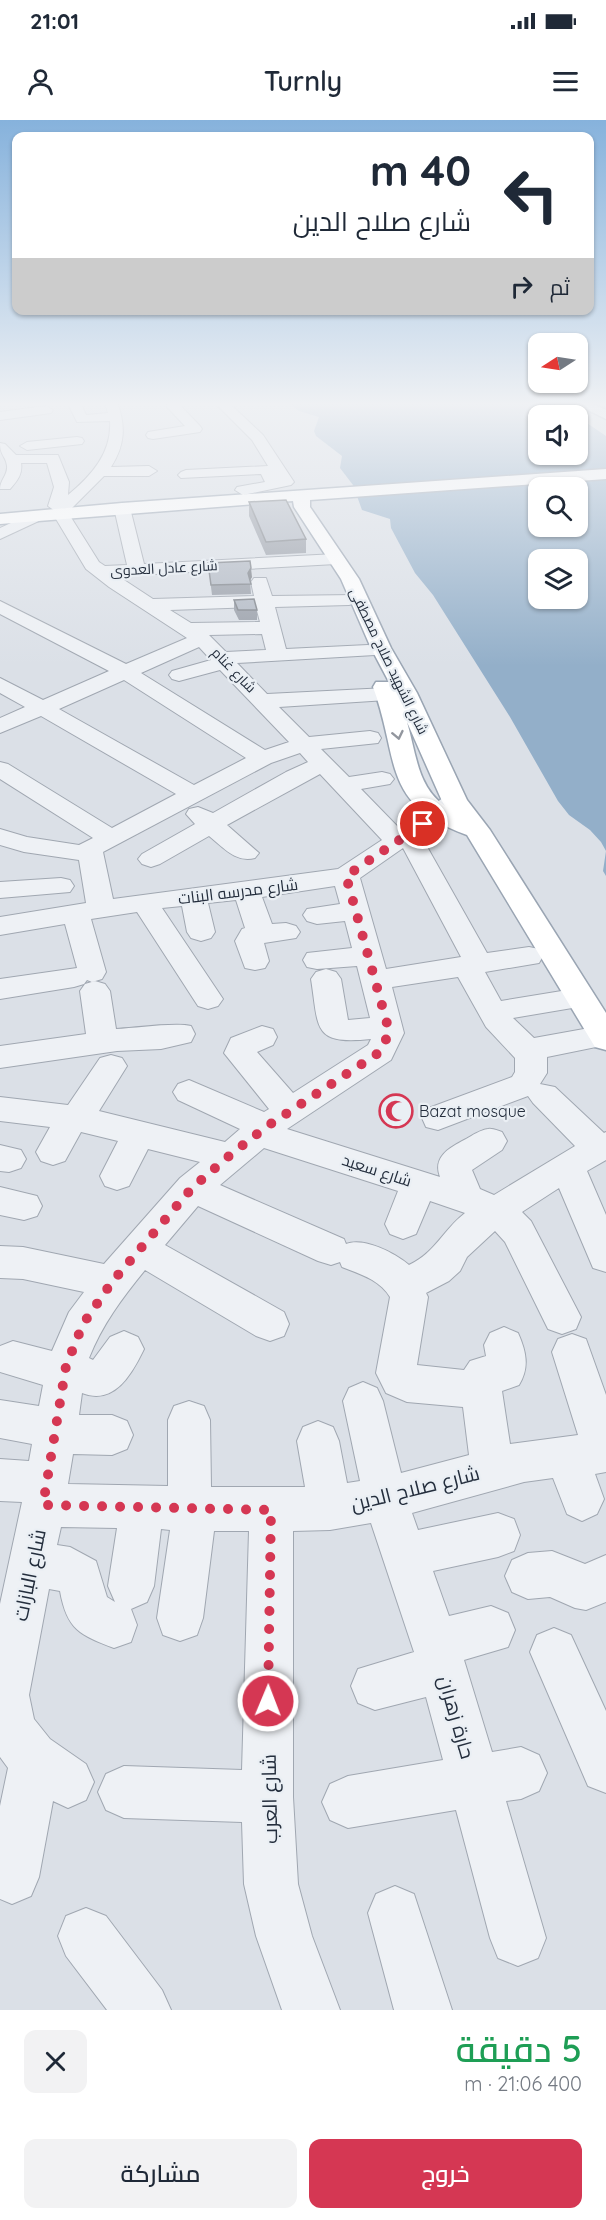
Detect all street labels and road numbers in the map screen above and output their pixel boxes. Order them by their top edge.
street label: شارع عادل العدوى [110,556,218,580]
street label: شارع الشهيد صلاح مصطفى [346,585,432,737]
street label: شارع غنام [207,644,260,697]
street label: شارع مدرسه البنات [177,874,299,910]
street label: شارع سعيد [339,1149,414,1193]
street label: شارع صلاح الدين [348,1460,483,1518]
street label: شارع البازات [7,1527,53,1624]
street label: حارة زهران [432,1673,481,1762]
street label: شارع العرب [256,1754,284,1844]

